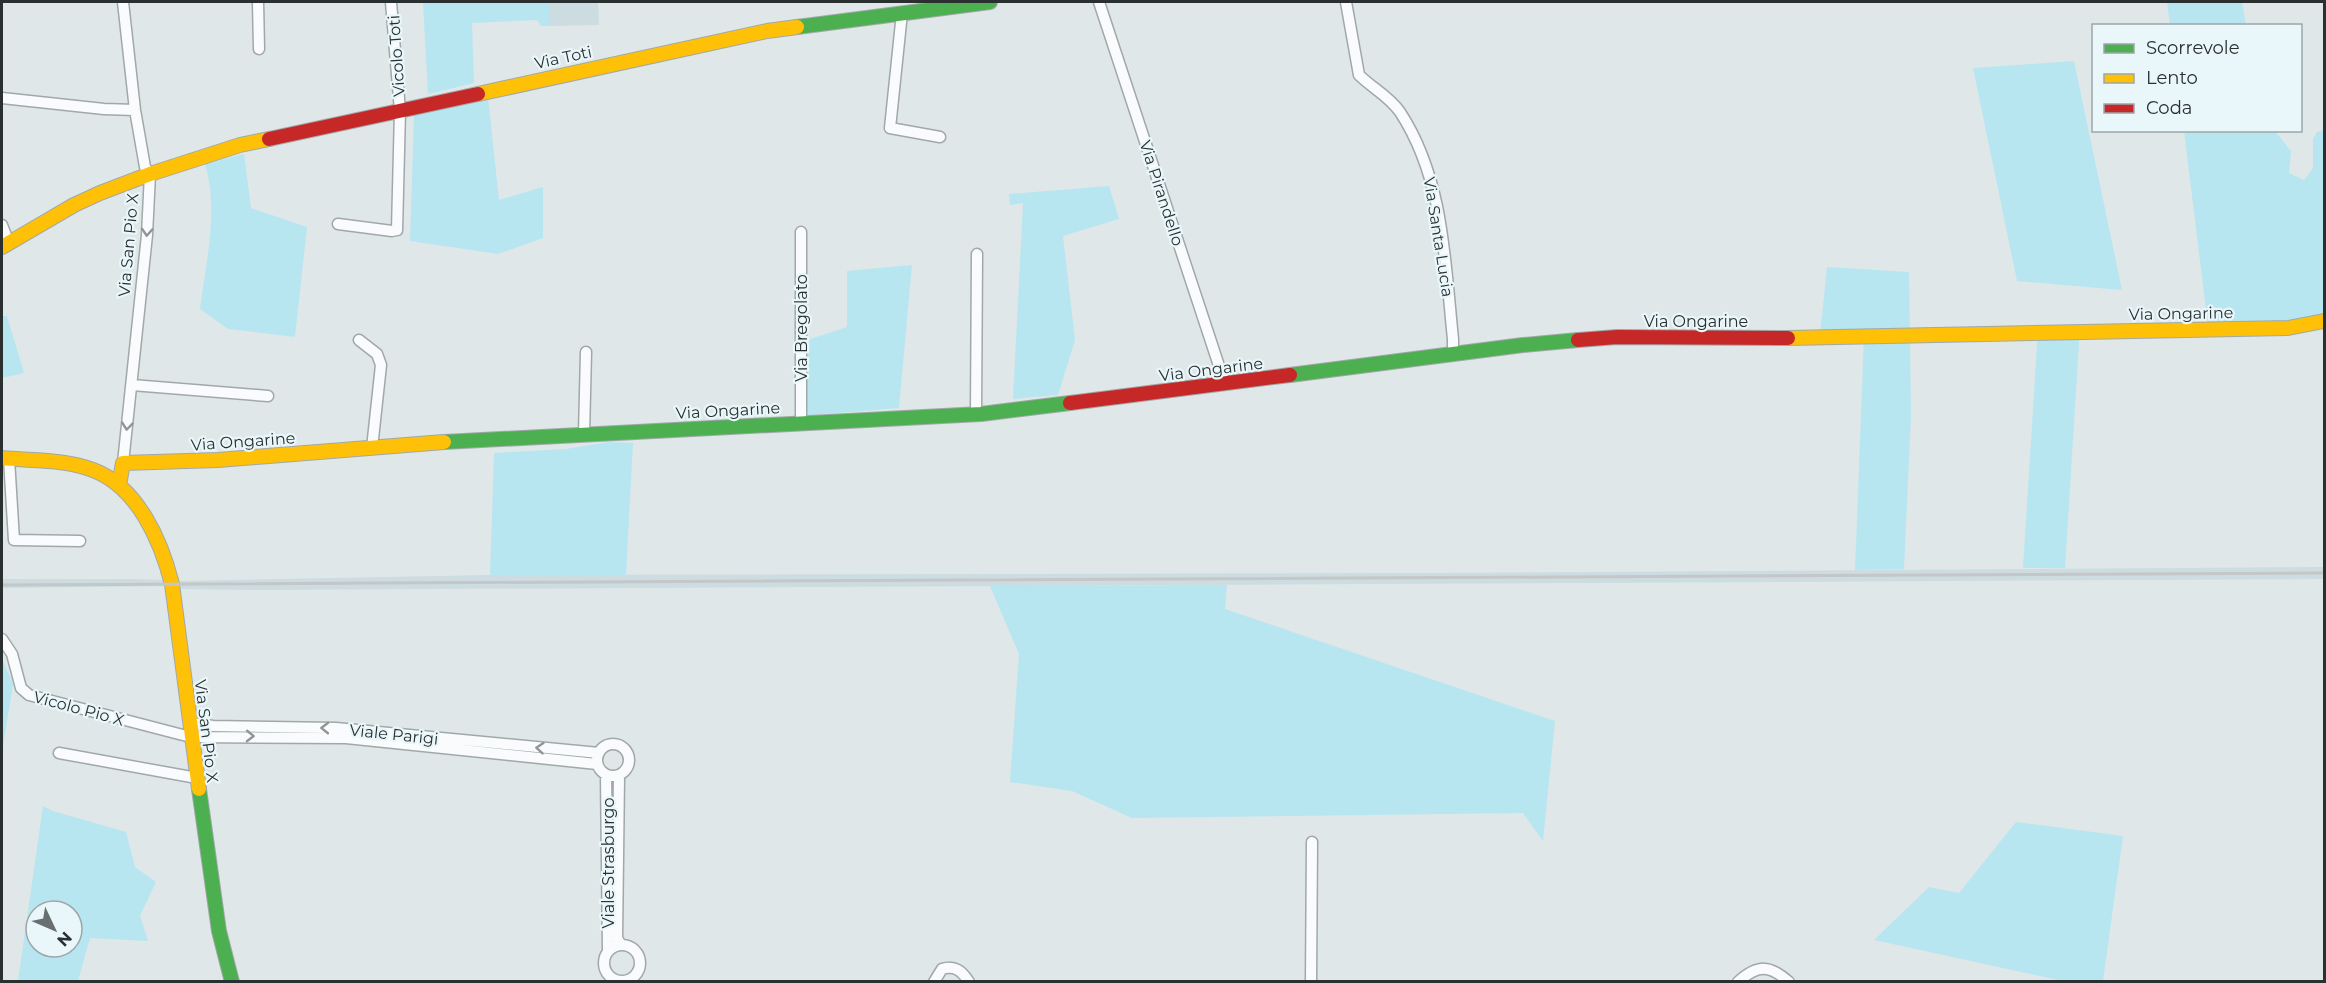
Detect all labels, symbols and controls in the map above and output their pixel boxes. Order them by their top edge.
street label: Vicolo Toti [384,15,409,97]
legend [2092,24,2302,132]
text: Scorrevole [2146,37,2240,59]
street label: Via Toti [533,42,593,73]
text: Lento [2146,67,2198,89]
text: Coda [2146,97,2192,119]
street label: Via Pirandello [1136,138,1188,248]
street label: Via Santa Lucia [1420,176,1457,299]
street label: Via San Pio X [115,192,143,297]
one-way arrow [141,228,154,237]
street label: Via Bregolato [792,274,811,382]
street label: Via Ongarine [2129,303,2233,324]
street label: Via Ongarine [1644,312,1748,331]
street label: Via Ongarine [1158,354,1264,385]
street label: Via Ongarine [675,398,781,423]
one-way arrow [121,422,134,431]
street label: Via Ongarine [190,428,296,455]
street label: Via San Pio X [191,678,222,784]
street label: Vicolo Pio X [31,687,127,730]
street label: Viale Parigi [349,720,439,749]
one-way arrow [321,721,330,734]
one-way arrow [245,730,254,742]
one-way arrow [536,742,545,755]
street label: Viale Strasburgo [599,798,618,928]
north arrow [24,899,84,959]
text: N [53,928,76,950]

